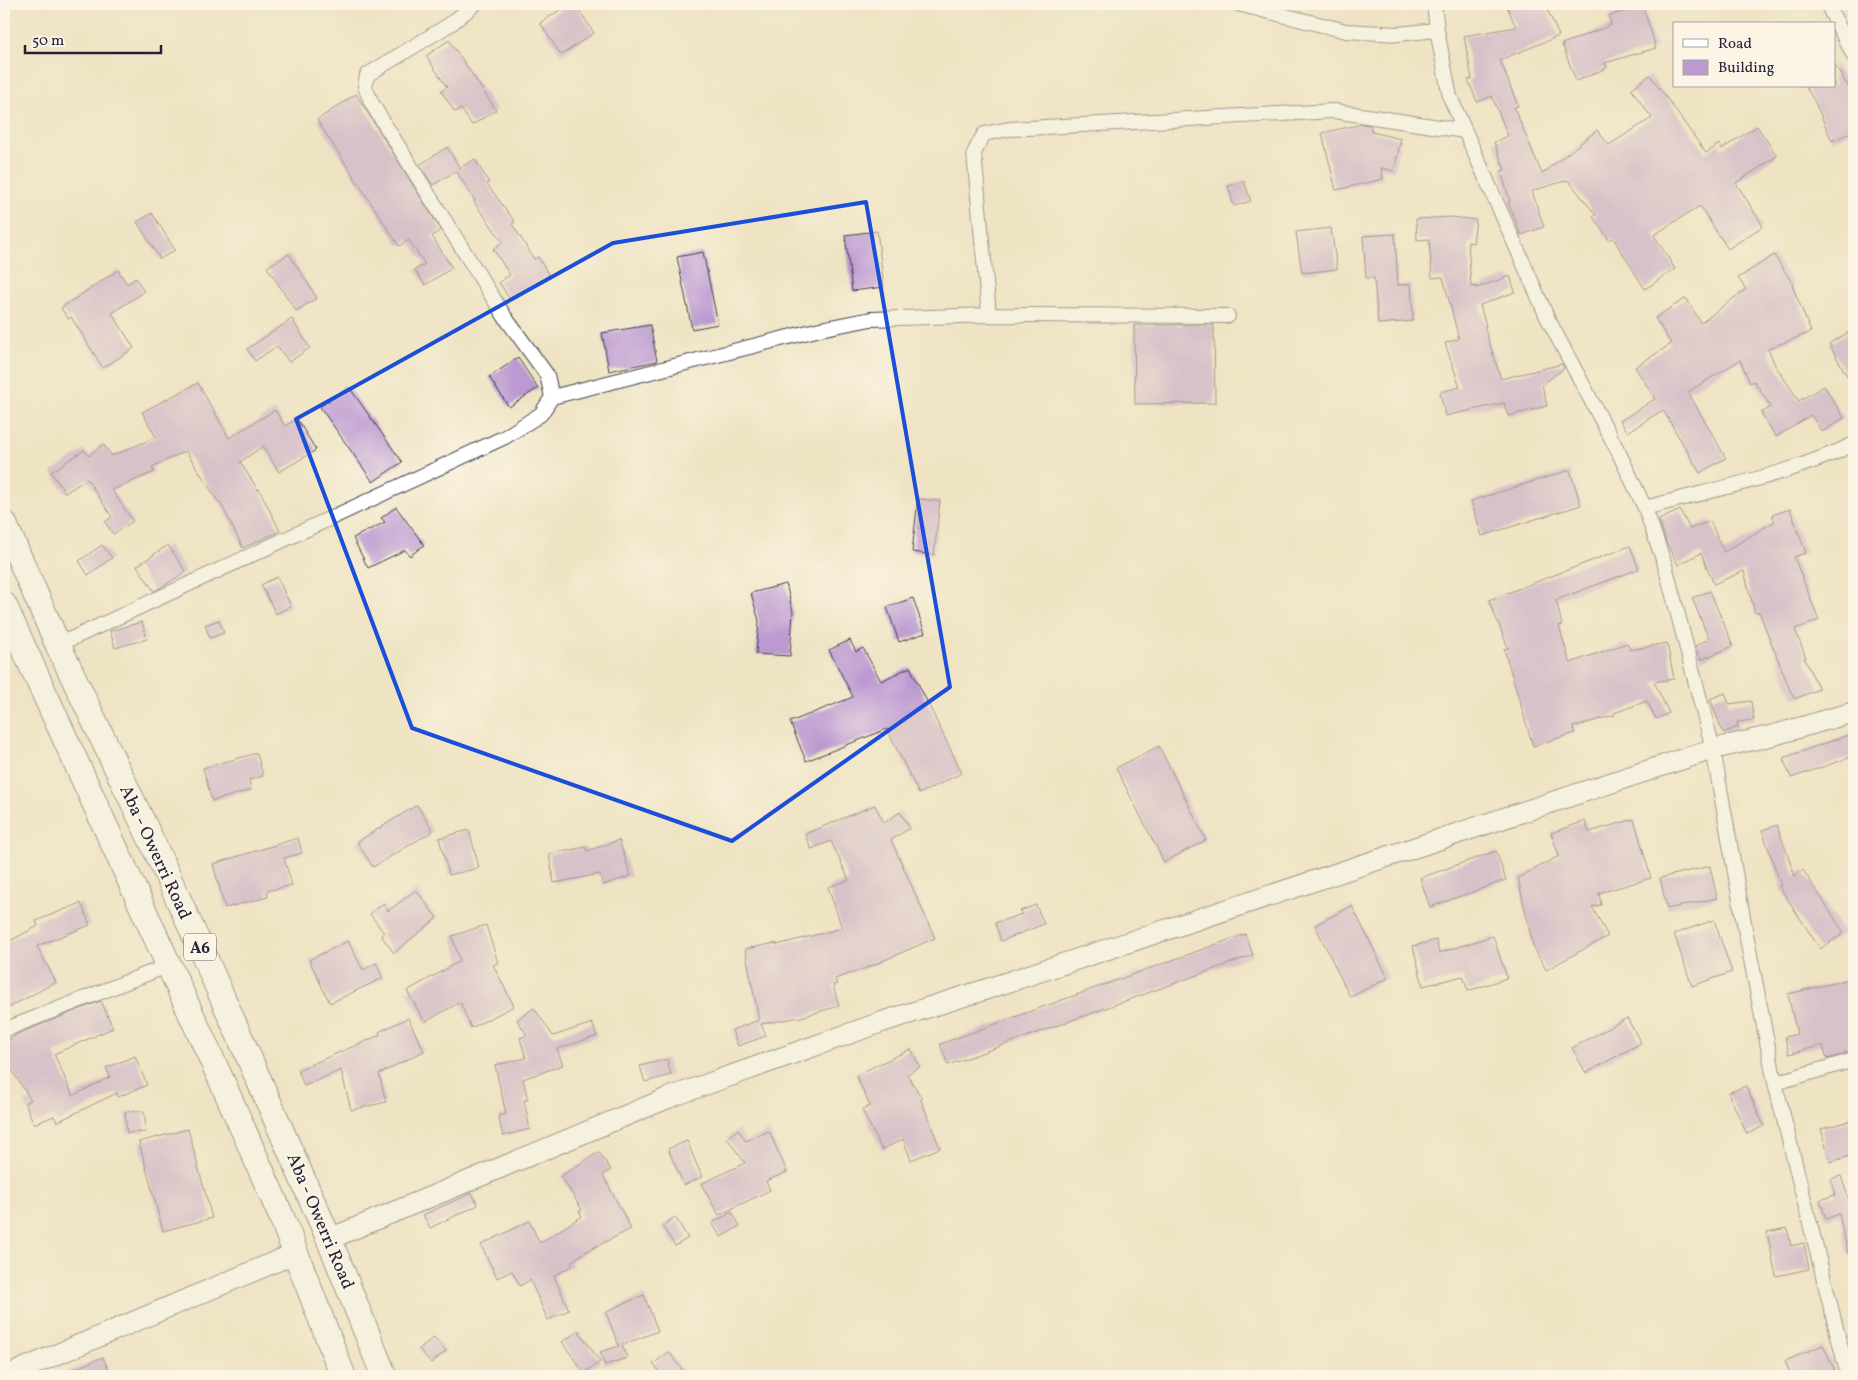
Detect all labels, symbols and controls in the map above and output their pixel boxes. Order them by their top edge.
scale bar [25,22,161,54]
legend [1673,22,1836,88]
text: 50 m [32,31,64,52]
text: Road [1718,34,1752,55]
text: Building [1718,58,1775,79]
street label: Aba - Owerri Road [113,781,197,924]
road number: A6 [184,934,216,960]
street label: Aba - Owerri Road [280,1150,360,1294]

